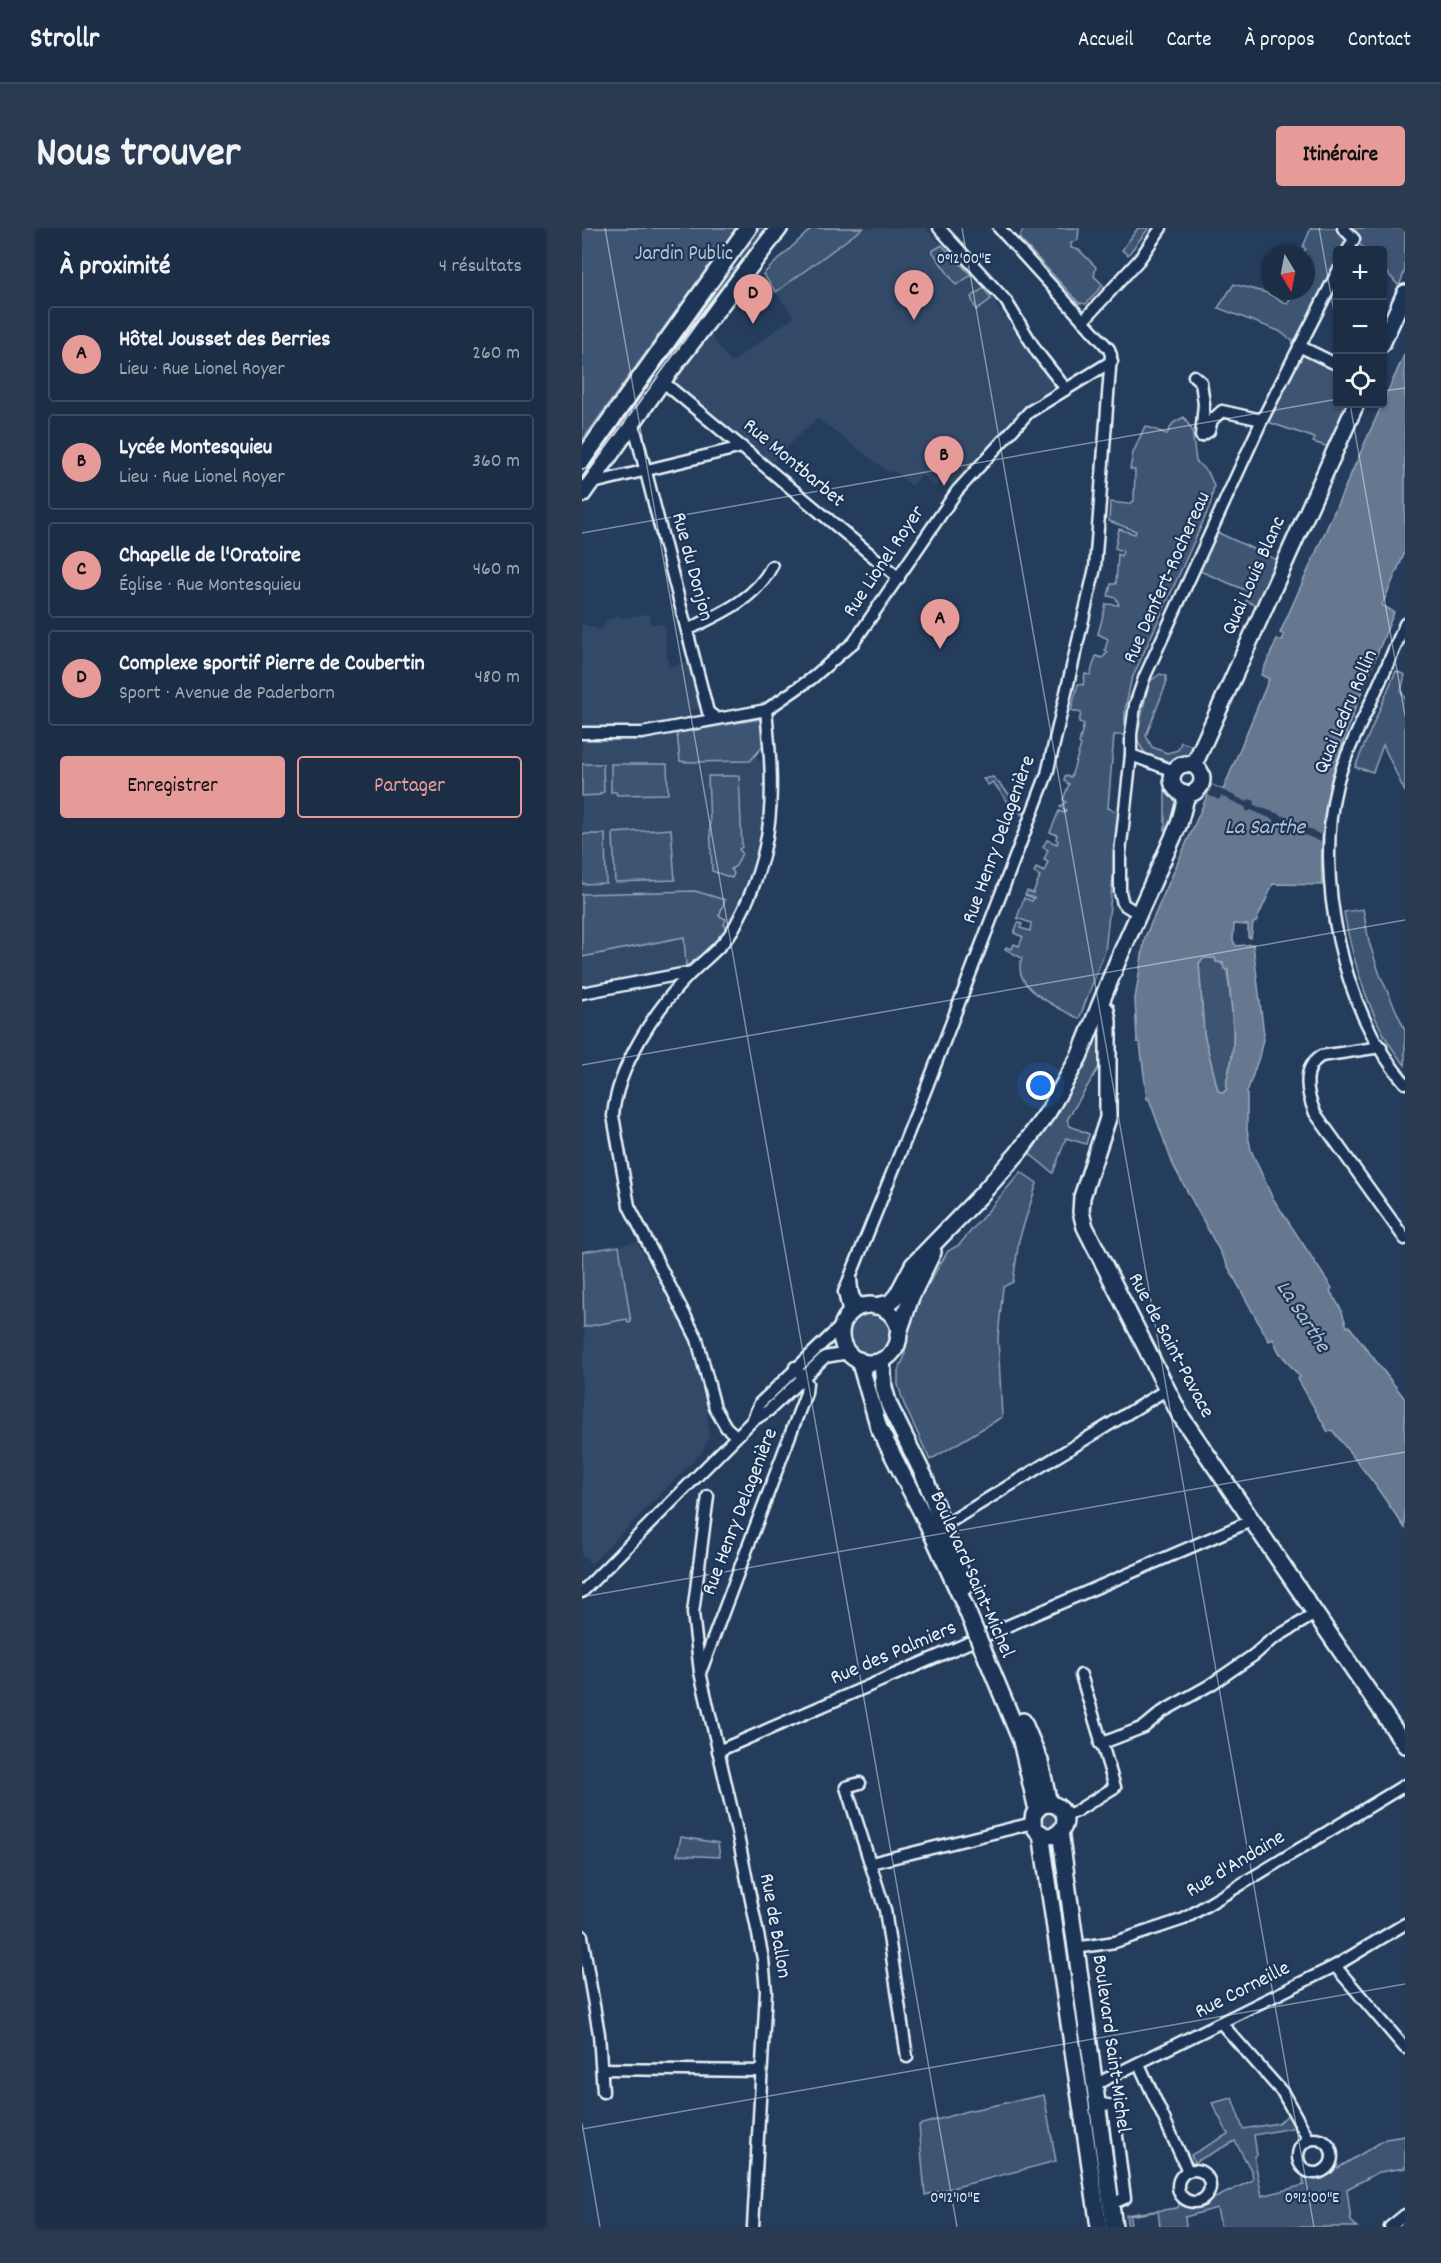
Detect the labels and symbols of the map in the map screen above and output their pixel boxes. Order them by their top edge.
park label: Jardin Public [635,240,733,270]
north arrow [1261,246,1315,300]
text: 0°12'00"E [937,249,991,271]
pin: C [894,270,934,320]
pin: D [734,274,772,324]
street label: Rue Montbarbet [735,412,851,516]
pin: B [924,436,964,486]
street label: Rue Denfert-Rochereau [1117,487,1219,669]
street label: Rue Lionel Royer [837,500,934,624]
street label: Rue du Donjon [662,509,720,625]
street label: Quai Louis Blanc [1215,512,1295,640]
pin: A [920,600,960,649]
street label: Quai Ledru Rollin [1307,645,1387,779]
street label: Rue Henry Delagenière [956,752,1044,928]
water label: La Sarthe [1225,813,1307,844]
your location [1026,1071,1055,1100]
street label: Rue de Saint-Pavace [1119,1268,1221,1424]
water label: La Sarthe [1267,1275,1338,1360]
street label: Rue Henry Delagenière [695,1424,787,1600]
street label: Boulevard Saint-Michel [921,1487,1021,1663]
street label: Rue des Palmiers [826,1614,962,1694]
street label: Rue d'Andaine [1181,1824,1291,1906]
street label: Rue de Ballon [750,1871,798,1981]
street label: Boulevard Saint-Michel [1083,1953,1137,2135]
street label: Rue Corneille [1190,1954,1296,2028]
text: 0°12'10"E [930,2188,980,2210]
text: 0°12'00"E [1285,2188,1339,2210]

